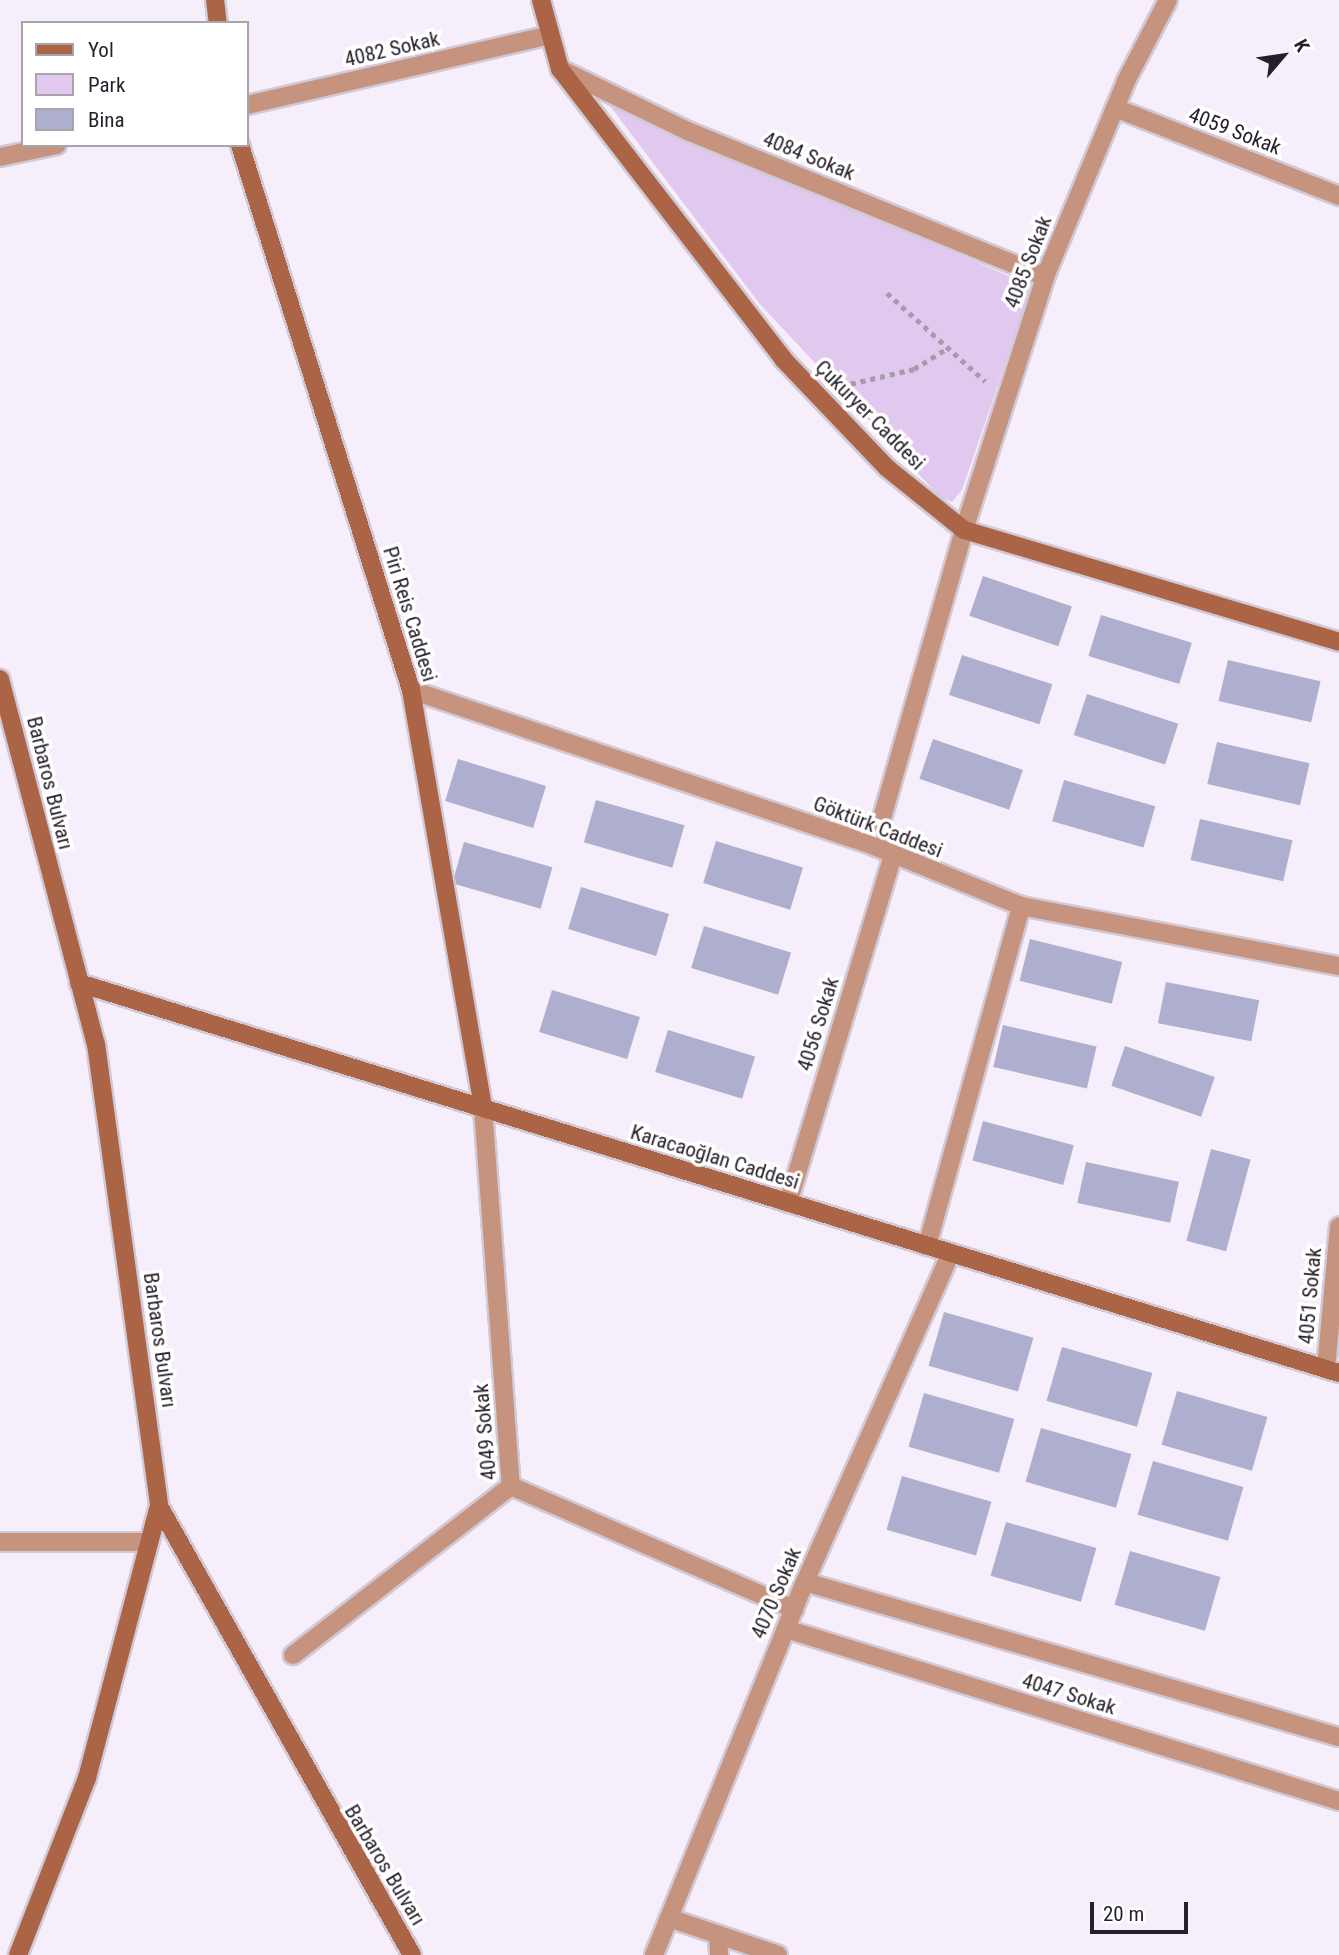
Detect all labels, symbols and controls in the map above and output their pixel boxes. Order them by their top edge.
legend [21,21,248,147]
north arrow [1248,21,1318,91]
street label: 4082 Sokak [342,26,442,72]
text: K [1289,35,1314,56]
text: Yol [88,38,114,62]
text: Park [88,73,125,97]
street label: 4059 Sokak [1185,102,1285,160]
text: Bina [88,108,125,132]
street label: 4084 Sokak [759,126,859,186]
street label: 4085 Sokak [999,212,1057,312]
street label: Çukuryer Caddesi [810,355,930,475]
street label: Piri Reis Caddesi [378,543,442,685]
street label: Barbaros Bulvarı [21,714,79,852]
street label: Göktürk Caddesi [810,791,946,863]
street label: 4056 Sokak [792,974,844,1074]
street label: Karacaoğlan Caddesi [628,1119,802,1195]
street label: 4051 Sokak [1293,1247,1327,1345]
street label: Barbaros Bulvarı [138,1271,182,1409]
street label: 4049 Sokak [468,1383,502,1481]
street label: 4070 Sokak [746,1544,806,1642]
street label: 4047 Sokak [1019,1668,1119,1720]
street label: Barbaros Bulvarı [339,1800,431,1930]
scale bar [1094,1888,1192,1932]
text: 20 m [1103,1902,1144,1926]

